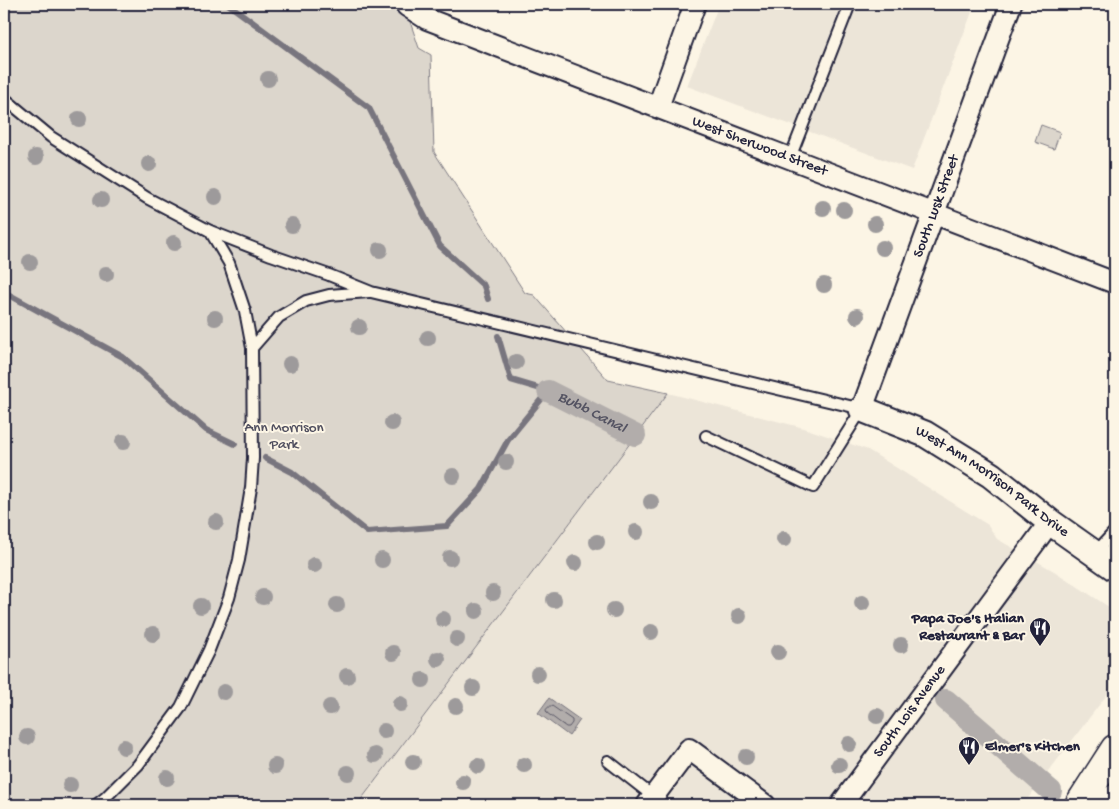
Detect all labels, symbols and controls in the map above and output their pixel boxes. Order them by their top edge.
street label: West Sherwood Street [689,112,831,181]
street label: South Lusk Street [910,151,964,260]
water label: Bubb Canal [554,388,630,439]
park label: Ann Morrison Park [244,419,324,454]
street label: West Ann Morrison Park Drive [913,422,1072,542]
place label: Papa Joe's Italian Restaurant & Bar [911,610,1026,645]
restaurant icon: Papa Joe's Italian Restaurant & Bar [1028,616,1052,647]
street label: South Lois Avenue [870,662,950,761]
restaurant icon: Elmer's Kitchen [957,735,981,766]
place label: Elmer's Kitchen [985,738,1081,756]

